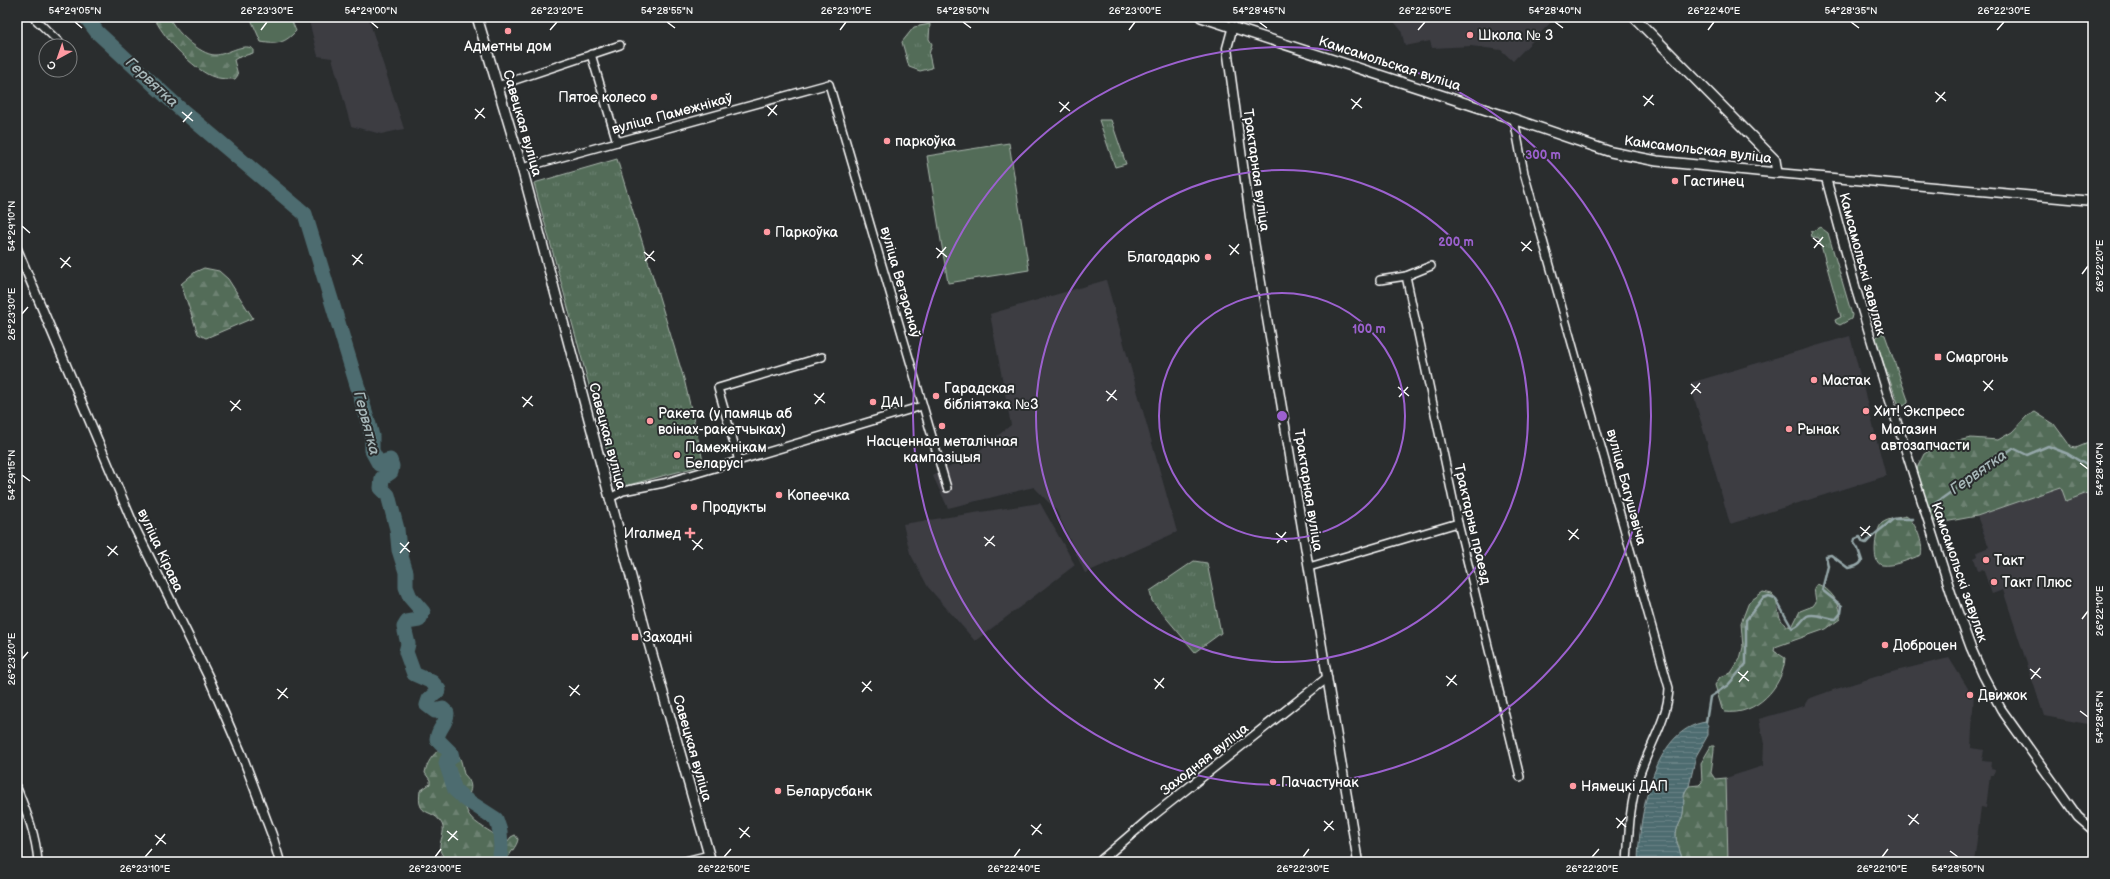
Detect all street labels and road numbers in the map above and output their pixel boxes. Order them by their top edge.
street label: Камсамольская вуліца [1317,32,1464,95]
street label: Савецкая вуліца [499,68,546,179]
street label: вуліца Памежнікаў [610,89,735,138]
street label: Трактарная вуліца [1239,108,1274,233]
street label: Камсамольская вуліца [1623,132,1773,167]
street label: Камсамольскі завулак [1835,191,1890,338]
street label: вуліца Ветэранаў [877,225,925,340]
street label: Савецкая вуліца [585,381,630,492]
street label: вуліца Багушэвіча [1603,427,1650,548]
street label: Трактарная вуліца [1290,428,1327,553]
street label: Трактарны праезд [1450,462,1495,587]
street label: Камсамольскі завулак [1928,500,1992,645]
street label: вуліца Кірава [134,506,188,595]
street label: Савецкая вуліца [669,693,716,804]
street label: Заходняя вуліца [1157,719,1252,799]

